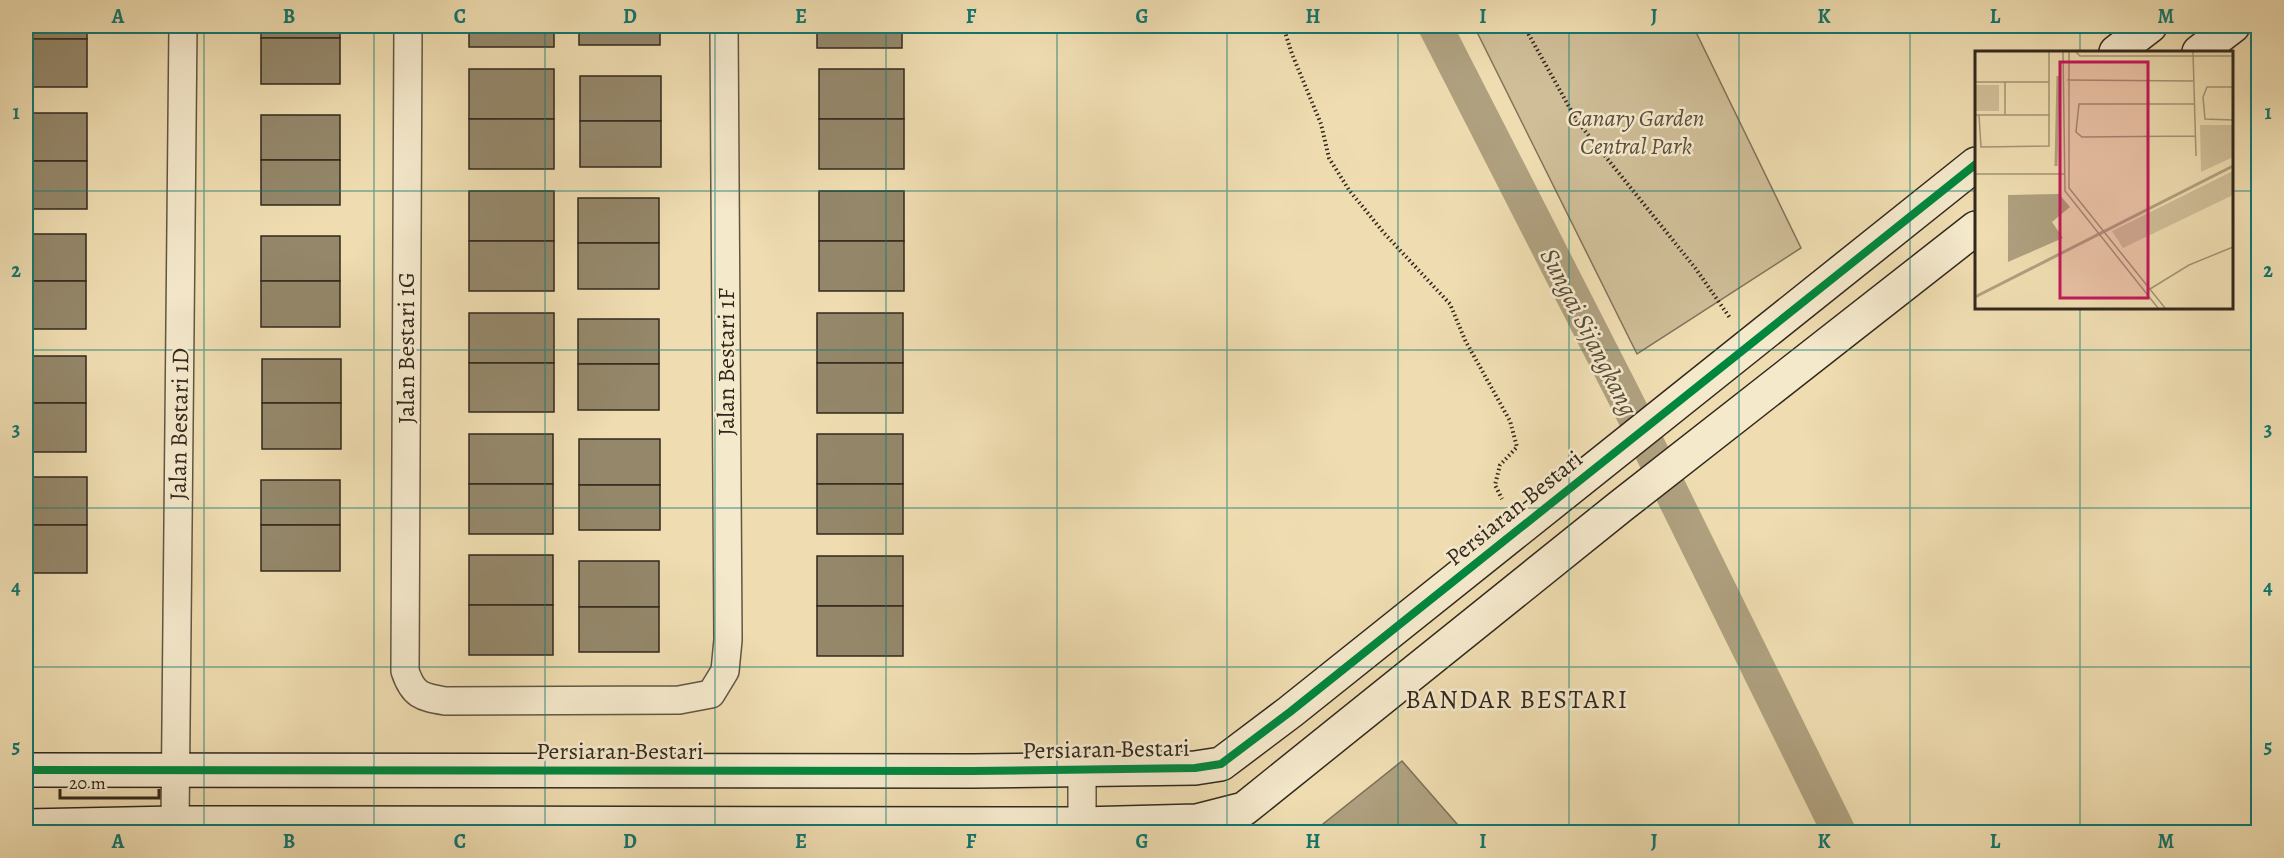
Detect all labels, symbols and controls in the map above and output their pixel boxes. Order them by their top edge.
text: A [111,3,125,30]
text: B [283,3,295,30]
text: C [454,3,466,30]
text: D [623,3,637,30]
text: E [795,3,807,30]
text: F [966,3,977,30]
text: G [1135,3,1149,30]
text: H [1306,3,1321,30]
text: I [1479,3,1487,30]
text: J [1651,3,1658,30]
text: K [1817,3,1831,30]
text: L [1990,3,2001,30]
text: M [2158,3,2175,30]
inset map [1975,51,2233,309]
text: 1 [12,99,20,126]
text: 1 [2264,99,2272,126]
park label: Canary Garden Central Park [1568,102,1705,162]
water label: Sungai Sijangkang [1532,242,1646,422]
text: 2 [11,257,21,284]
text: 2 [2263,257,2273,284]
street label: Jalan Bestari 1G [390,272,422,424]
street label: Jalan Bestari 1F [710,288,742,436]
street label: Jalan Bestari 1D [162,347,196,501]
text: 3 [12,416,20,443]
text: 3 [2264,416,2272,443]
street label: Persiaran Bestari [1439,443,1589,573]
text: 4 [11,574,21,601]
text: 4 [2263,574,2273,601]
district label: BANDAR BESTARI [1405,682,1629,717]
street label: Persiaran Bestari [1022,732,1190,766]
text: 5 [12,733,20,760]
text: 5 [2264,733,2272,760]
street label: Persiaran Bestari [536,735,704,767]
scale bar [60,762,159,800]
text: 20 m [69,771,106,795]
text: A [111,828,125,855]
text: B [283,828,295,855]
text: C [454,828,466,855]
text: D [623,828,637,855]
text: E [795,828,807,855]
text: F [966,828,977,855]
text: G [1135,828,1149,855]
text: H [1306,828,1321,855]
text: I [1479,828,1487,855]
text: J [1651,828,1658,855]
text: K [1817,828,1831,855]
text: L [1990,828,2001,855]
text: M [2158,828,2175,855]

